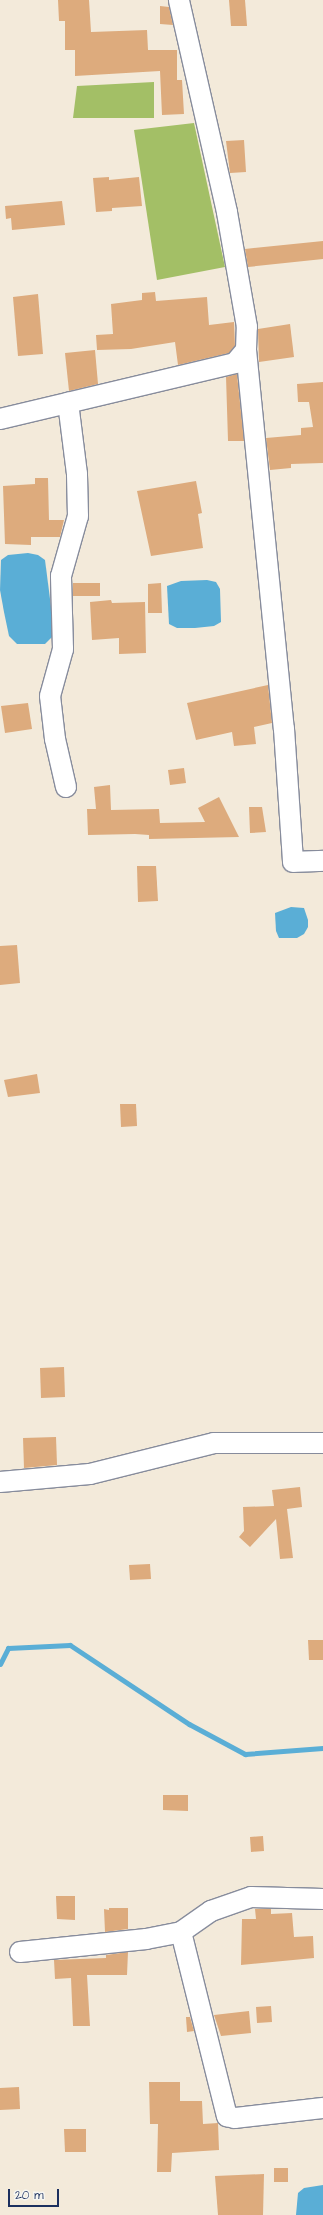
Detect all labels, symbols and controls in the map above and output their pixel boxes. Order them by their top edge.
scale bar [10,2181,61,2207]
text: 20 m [15,2187,44,2204]

